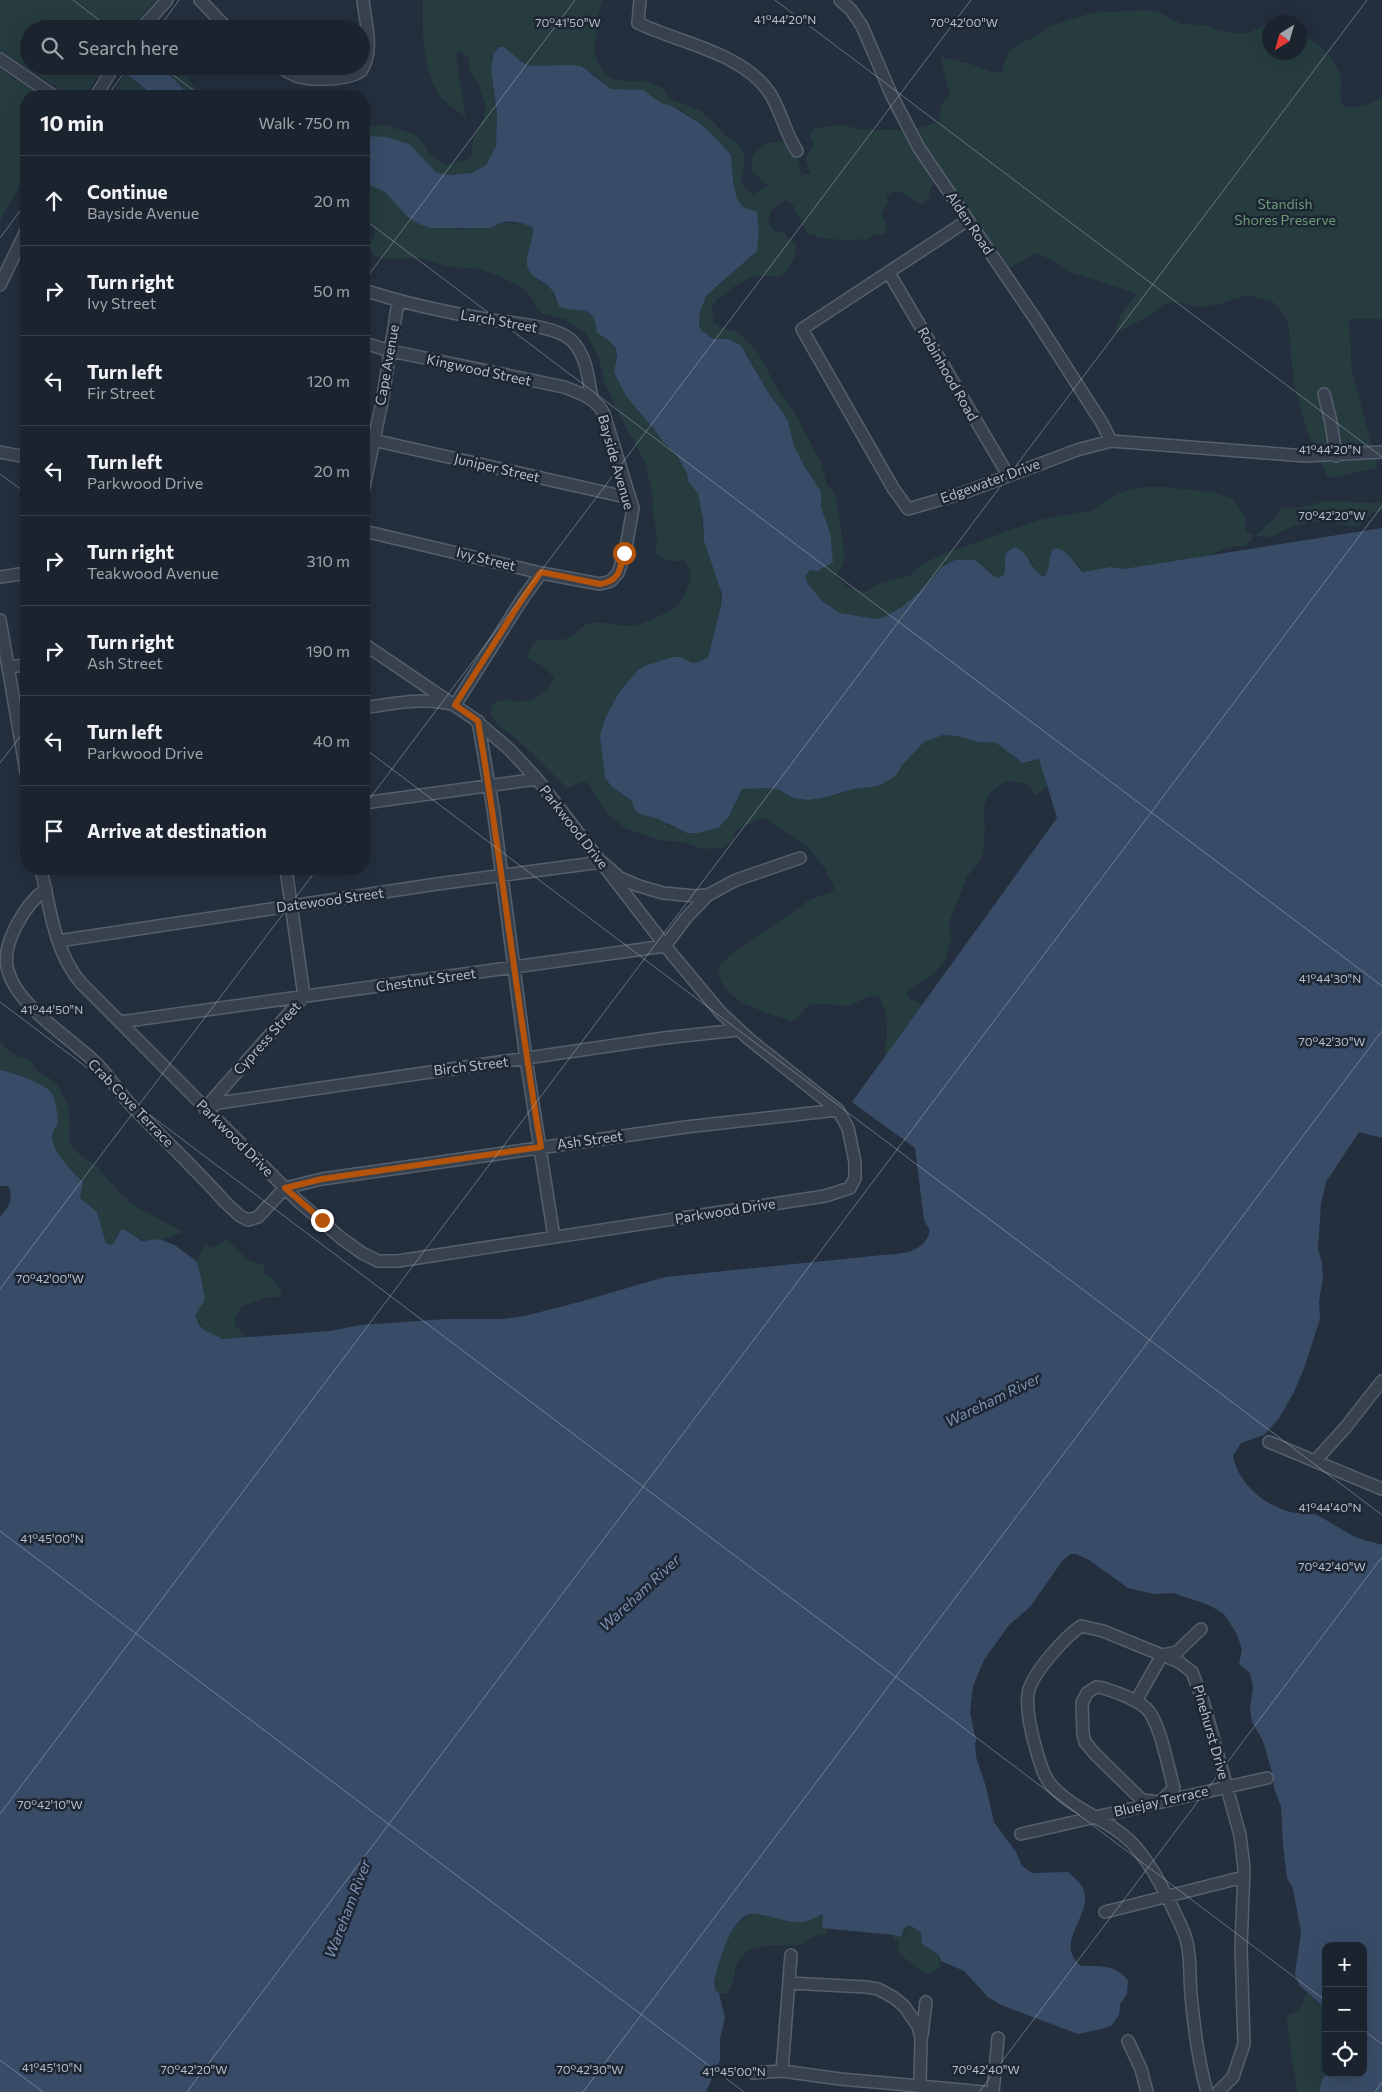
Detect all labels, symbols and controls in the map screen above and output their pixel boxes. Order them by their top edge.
text: 41°44'20"N [754,12,816,26]
text: 70°41'50"W [535,15,601,29]
text: 70°42'00"W [930,15,998,29]
north arrow [1262,15,1307,60]
search box [20,20,370,75]
icon: search [38,34,66,62]
text: Search here [78,36,178,59]
text: 10 min [40,110,104,135]
text: Walk · 750 m [258,113,350,132]
text: Continue [87,180,167,203]
icon: ahead [40,187,68,215]
street label: Alden Road [943,188,998,257]
text: 20 m [314,191,350,210]
park label: Standish Shores Preserve [1234,195,1336,228]
text: Bayside Avenue [87,203,199,222]
text: Turn right [87,270,174,293]
icon: right [40,277,68,305]
text: 50 m [313,281,350,300]
text: Ivy Street [87,293,156,312]
street label: Larch Street [459,305,539,336]
street label: Cape Avenue [371,323,402,407]
street label: Robinhood Road [915,324,982,424]
street label: Kingwood Street [425,350,533,389]
text: Turn left [87,360,162,383]
icon: left [40,367,68,395]
text: 120 m [307,371,350,390]
text: Fir Street [87,383,155,402]
street label: Bayside Avenue [595,412,638,511]
text: 41°44'20"N [1299,442,1361,456]
street label: Juniper Street [453,449,542,486]
text: Turn left [87,450,162,473]
street label: Edgewater Drive [938,455,1042,506]
icon: left [40,457,68,485]
text: 20 m [314,461,350,480]
text: Parkwood Drive [87,473,203,492]
text: 70°42'20"W [1298,508,1366,522]
text: Turn right [87,540,174,563]
route start [613,542,636,565]
street label: Ivy Street [455,543,518,574]
icon: right [40,547,68,575]
text: 310 m [307,551,350,570]
text: Teakwood Avenue [87,563,219,582]
text: Turn right [87,630,174,653]
icon: right [40,637,68,665]
text: 190 m [306,641,350,660]
text: Ash Street [87,653,163,672]
text: Turn left [87,720,162,743]
icon: left [40,727,68,755]
text: 40 m [313,731,350,750]
text: Parkwood Drive [87,743,203,762]
street label: Parkwood Drive [536,781,612,872]
icon: arrive [40,817,68,845]
text: Arrive at destination [87,819,267,842]
street label: Datewood Street [275,884,385,915]
street label: Chestnut Street [375,964,477,995]
text: 41°44'30"N [1299,971,1361,985]
street label: Cypress Street [229,997,304,1078]
text: 41°44'50"N [21,1002,83,1016]
text: 70°42'30"W [1298,1034,1366,1048]
street label: Birch Street [433,1052,510,1079]
street label: Crab Cove Terrace [85,1055,178,1150]
street label: Parkwood Drive [193,1096,277,1180]
street label: Ash Street [556,1126,624,1153]
street label: Parkwood Drive [673,1194,776,1227]
route end [311,1209,334,1232]
text: 70°42'00"W [16,1271,84,1285]
water label: Wareham River [942,1368,1044,1430]
text: 41°44'40"N [1298,1500,1362,1514]
text: 41°45'00"N [20,1531,84,1545]
water label: Wareham River [595,1550,684,1634]
text: 70°42'40"W [1298,1559,1366,1573]
street label: Pinehurst Drive [1190,1683,1233,1781]
street label: Bluejay Terrace [1112,1781,1210,1820]
text: 70°42'10"W [17,1797,83,1811]
water label: Wareham River [320,1856,374,1960]
map controls [1322,1942,1367,2077]
button: + [1322,1942,1367,1987]
button: − [1322,1987,1367,2032]
button: locate [1322,2032,1367,2077]
text: 41°45'10"N [22,2060,82,2074]
text: 70°42'20"W [160,2062,228,2076]
text: 70°42'30"W [556,2062,624,2076]
text: 70°42'40"W [952,2062,1020,2076]
text: 41°45'00"N [702,2064,766,2078]

